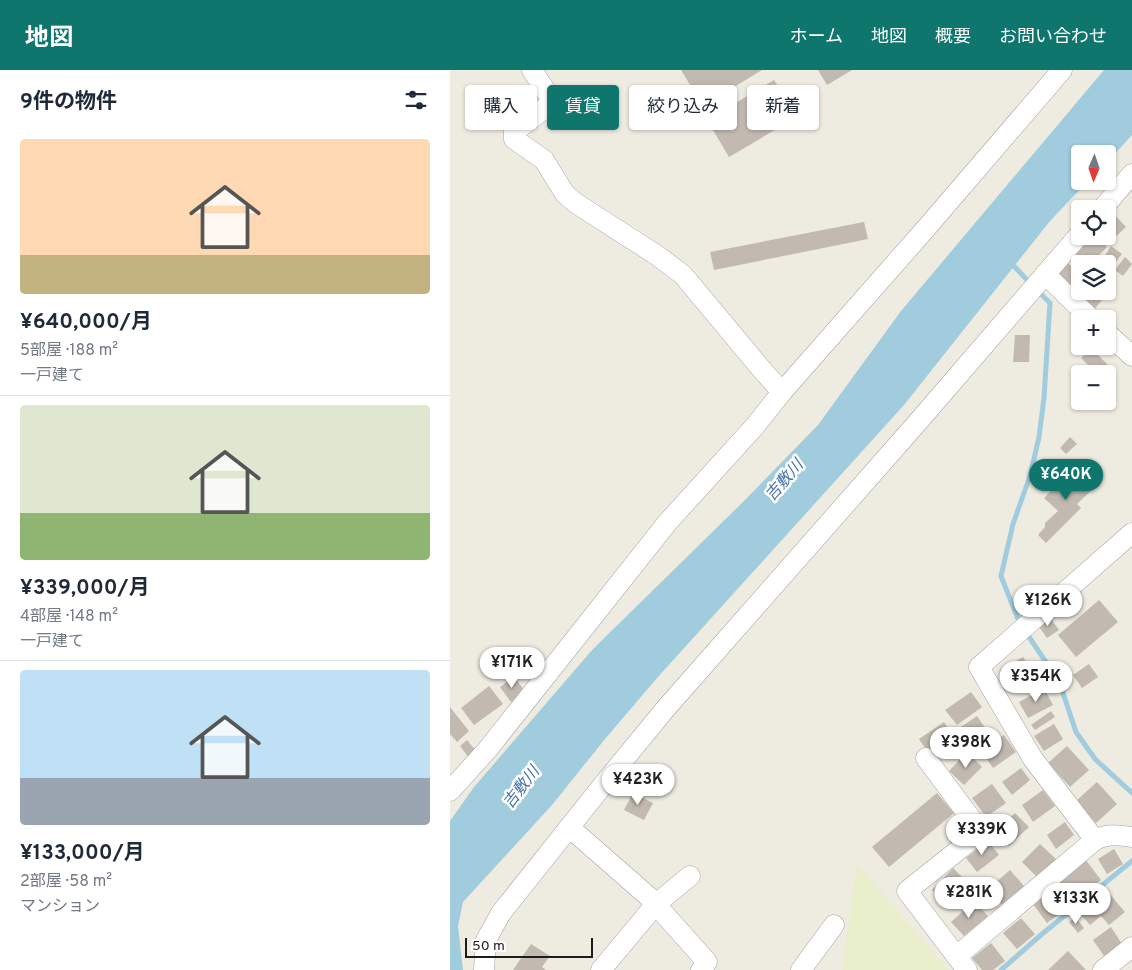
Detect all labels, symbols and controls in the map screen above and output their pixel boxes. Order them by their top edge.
text: 地図 [25,24,73,54]
text: ホーム [790,26,843,49]
text: 地図 [871,26,907,49]
text: 概要 [935,26,971,49]
text: お問い合わせ [999,26,1107,49]
chip: 購入 [465,85,537,130]
chip: 賃貸 [547,85,619,130]
chip: 絞り込み [629,85,737,130]
chip: 新着 [747,85,819,130]
icon: filters [402,86,430,114]
text: 9件の物件 [20,89,117,116]
north arrow [1071,145,1116,190]
map controls [1071,145,1116,410]
icon: home [180,172,270,262]
button: locate [1071,200,1116,245]
button: layers [1071,255,1116,300]
text: ¥640,000/月 [20,309,152,336]
button: + [1071,310,1116,355]
text: 5部屋 · 188 m² [20,341,118,361]
button: − [1071,365,1116,410]
text: 一戸建て [20,366,84,386]
icon: home [180,437,270,527]
water label: 吉敷川 [762,455,810,506]
pin: ¥640K [1031,458,1101,501]
text: ¥640K [1040,465,1092,485]
text: ¥339,000/月 [20,575,150,602]
pin: ¥126K [1013,584,1083,627]
text: ¥126K [1024,591,1072,611]
text: 4部屋 · 148 m² [20,607,118,627]
text: 一戸建て [20,632,84,652]
pin: ¥171K [477,646,547,689]
text: ¥171K [491,653,533,673]
pin: ¥354K [1001,660,1071,703]
text: ¥354K [1010,667,1062,687]
icon: home [180,702,270,792]
pin: ¥398K [931,726,1001,769]
text: ¥398K [941,733,991,753]
water label: 吉敷川 [499,761,546,813]
pin: ¥423K [603,764,673,806]
text: ¥423K [613,770,663,790]
pin: ¥339K [947,814,1017,856]
text: ¥339K [957,820,1007,840]
text: ¥133,000/月 [20,840,145,867]
text: 2部屋 · 58 m² [20,872,112,892]
pin: ¥281K [934,876,1004,919]
pin: ¥133K [1041,882,1111,925]
text: ¥281K [945,883,993,903]
text: ¥133K [1053,889,1099,909]
text: マンション [20,897,100,917]
scale bar [465,935,592,958]
text: 50 m [472,938,505,955]

